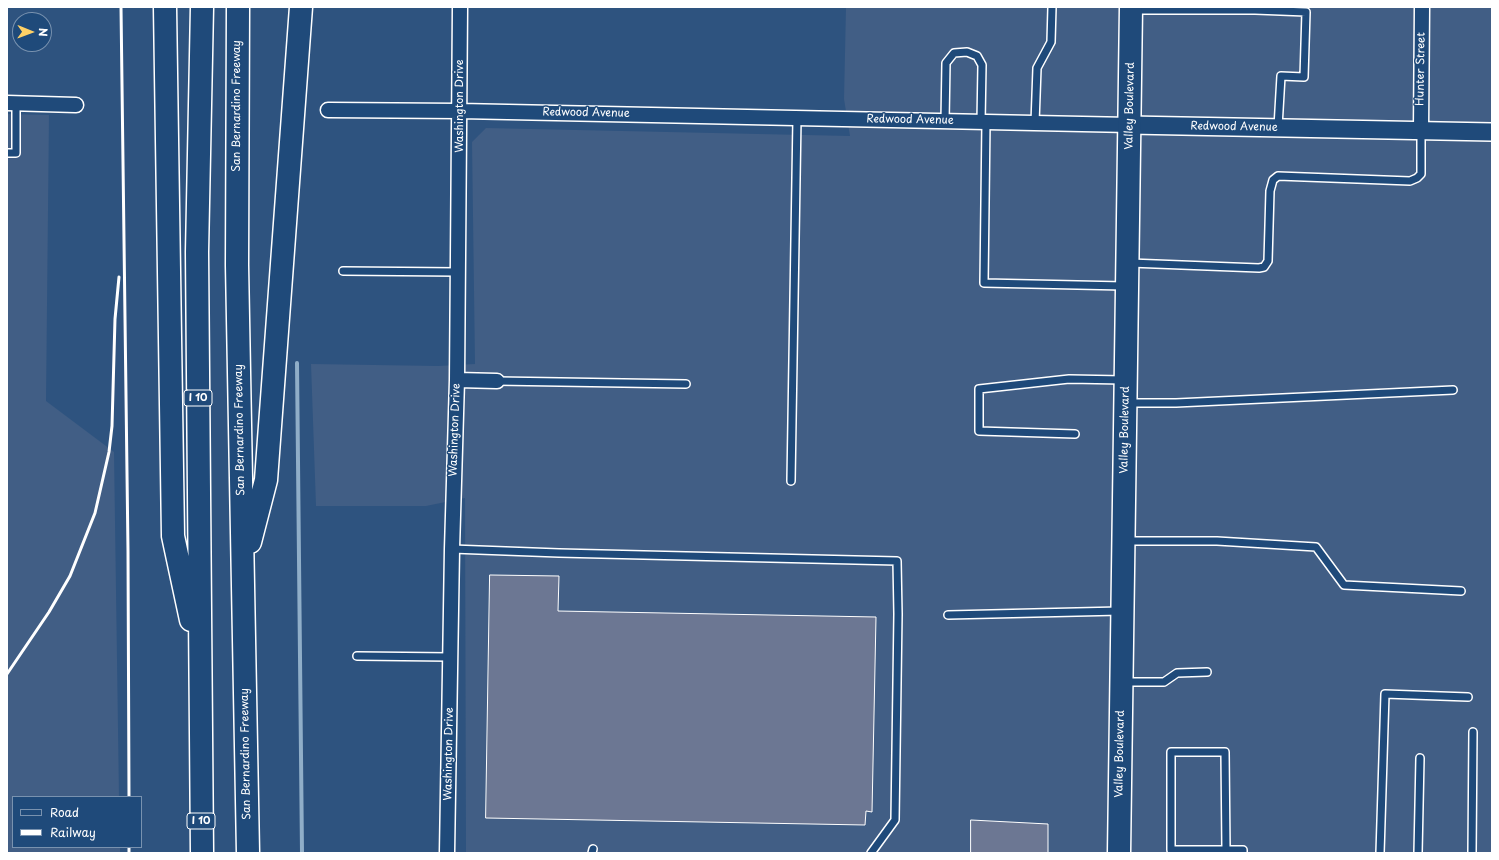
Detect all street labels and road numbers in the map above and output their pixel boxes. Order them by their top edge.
street label: Hunter Street [1414,32,1428,106]
street label: San Bernardino Freeway [230,40,244,172]
street label: Washington Drive [453,59,467,153]
street label: Valley Boulevard [1123,62,1137,150]
street label: Redwood Avenue [542,106,630,120]
street label: Redwood Avenue [866,113,954,127]
street label: Redwood Avenue [1190,120,1278,134]
street label: San Bernardino Freeway [232,364,248,496]
street label: Washington Drive [447,383,463,477]
street label: Valley Boulevard [1118,386,1132,474]
road number: I 10 [184,390,212,406]
street label: San Bernardino Freeway [238,688,254,820]
street label: Washington Drive [442,707,456,801]
street label: Valley Boulevard [1113,710,1127,798]
road number: I 10 [187,813,215,829]

